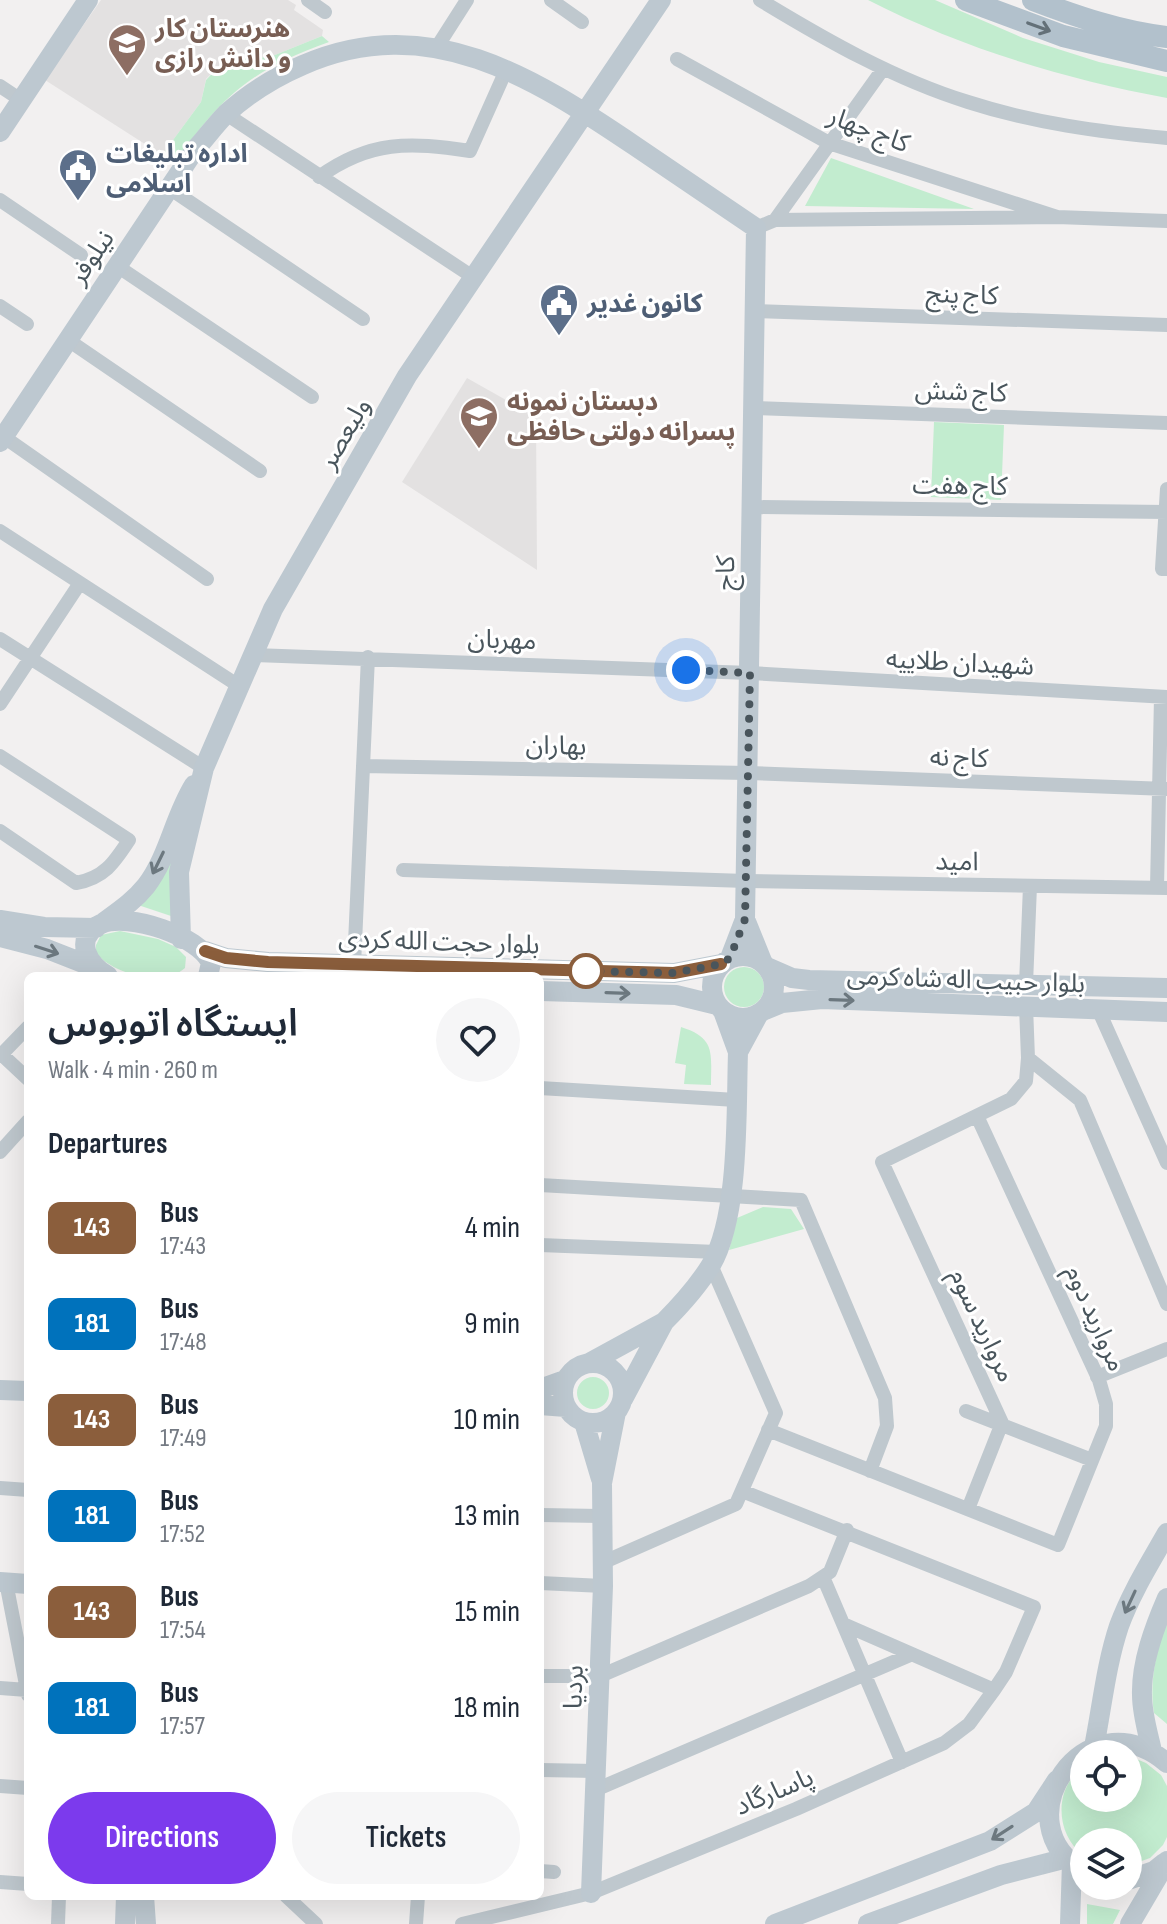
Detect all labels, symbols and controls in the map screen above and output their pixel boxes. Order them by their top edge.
place label: هنرستان کار و دانش رازی [154,14,291,75]
one-way arrow [1026,21,1051,35]
school or university icon: هنرستان کار و دانش رازی [106,22,148,77]
street label: کاج چهار [822,100,914,162]
place label: اداره تبلیغات اسلامی [106,139,248,200]
public building icon: اداره تبلیغات اسلامی [57,147,99,202]
street label: نیلوفر [62,225,122,292]
street label: کاج پنج [925,279,999,315]
public building icon: کانون غدیر [538,282,580,337]
place label: کانون غدیر [586,289,704,320]
street label: کاج شش [914,375,1008,412]
place label: دبستان نمونه پسرانه دولتی حافظی [507,387,736,449]
street label: ولیعصر [312,393,378,476]
school or university icon: دبستان نمونه پسرانه دولتی حافظی [458,395,500,450]
street label: کاج هفت [912,470,1008,505]
street label: کاج [711,555,744,591]
street label: مهربان [467,624,537,657]
street label: شهیدان طلاییه [885,644,1035,683]
your location [666,650,706,690]
street label: بهاران [525,730,587,763]
street label: کاج نه [929,742,989,777]
street label: امید [935,847,979,878]
one-way arrow [150,851,165,875]
street label: بلوار حجت الله کردی [338,923,540,962]
one-way arrow [34,943,59,958]
unlabelled marker [569,954,603,988]
street label: بلوار حبیب اله شاه کرمی [846,961,1086,1000]
one-way arrow [604,986,631,1001]
one-way arrow [828,993,855,1008]
button: heart [436,998,520,1082]
text: ایستگاه اتوبوس [48,1002,298,1047]
text: Walk · 4 min · 260 m [48,1055,218,1086]
text: Departures [48,1126,168,1162]
text: Bus [160,1195,199,1231]
text: 4 min [465,1210,520,1246]
text: 143 [74,1211,110,1244]
text: 17:43 [160,1231,206,1262]
street label: مروارید دوم [1055,1261,1132,1378]
street label: مروارید سوم [939,1264,1021,1389]
text: Bus [160,1291,199,1327]
text: 9 min [464,1306,520,1342]
text: 181 [74,1307,110,1340]
text: 17:48 [160,1327,207,1358]
text: Bus [160,1387,199,1423]
text: 10 min [454,1402,520,1438]
text: 143 [74,1403,110,1436]
text: 17:49 [160,1423,207,1454]
text: Bus [160,1483,199,1519]
text: 13 min [454,1498,520,1534]
text: 181 [74,1499,110,1532]
text: 17:52 [160,1519,205,1550]
text: Bus [160,1579,199,1615]
one-way arrow [1122,1589,1137,1613]
text: 15 min [455,1594,520,1630]
text: 143 [74,1595,110,1628]
text: 17:54 [160,1615,206,1646]
street label: بردیا [558,1664,591,1710]
text: Bus [160,1675,199,1711]
text: 18 min [454,1690,520,1726]
text: 181 [74,1691,110,1724]
text: 17:57 [160,1711,205,1742]
map controls [1070,1740,1142,1900]
button: locate [1070,1740,1142,1812]
street label: پاسارگاد [731,1762,819,1823]
button: Directions [48,1792,276,1884]
button: Tickets [292,1792,520,1884]
one-way arrow [991,1826,1014,1842]
button: layers [1070,1828,1142,1900]

